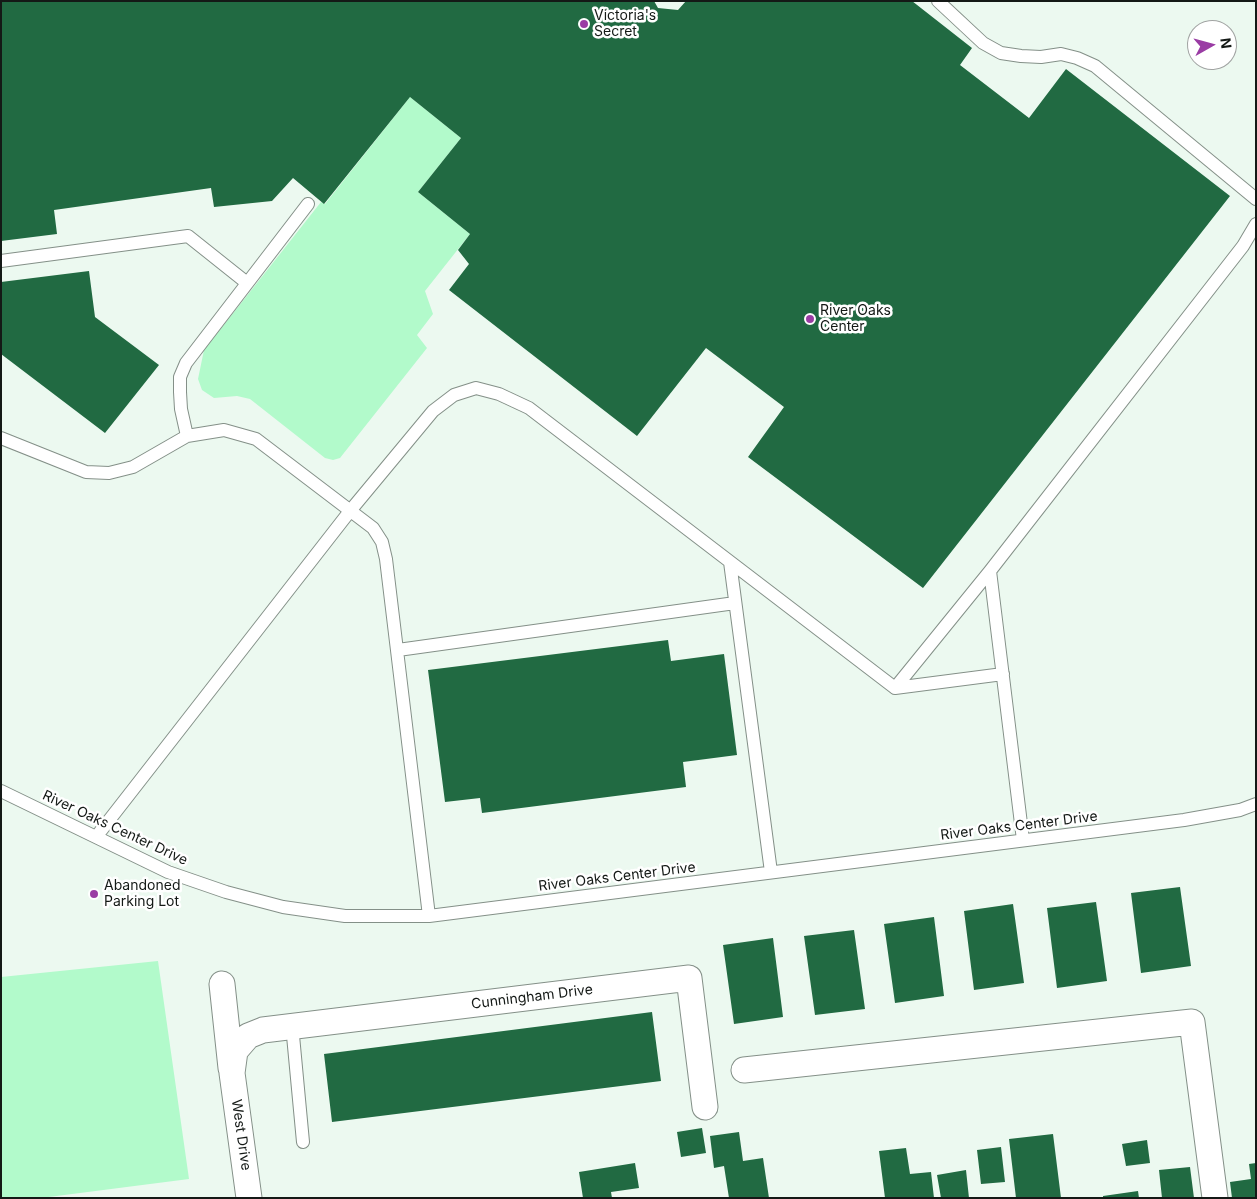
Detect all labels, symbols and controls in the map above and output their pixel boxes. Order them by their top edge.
place label: Victoria's Secret [594,8,656,40]
marker: Victoria's Secret [578,18,590,30]
north arrow [1187,20,1237,70]
text: N [1217,37,1235,50]
place label: River Oaks Center [820,303,891,336]
marker: River Oaks Center [804,313,816,325]
street label: River Oaks Center Drive [40,787,190,869]
street label: River Oaks Center Drive [939,808,1099,844]
street label: River Oaks Center Drive [537,859,697,895]
place label: Abandoned Parking Lot [104,878,180,910]
marker: Abandoned Parking Lot [88,888,100,900]
street label: Cunningham Drive [470,981,594,1013]
street label: West Drive [228,1098,254,1172]

